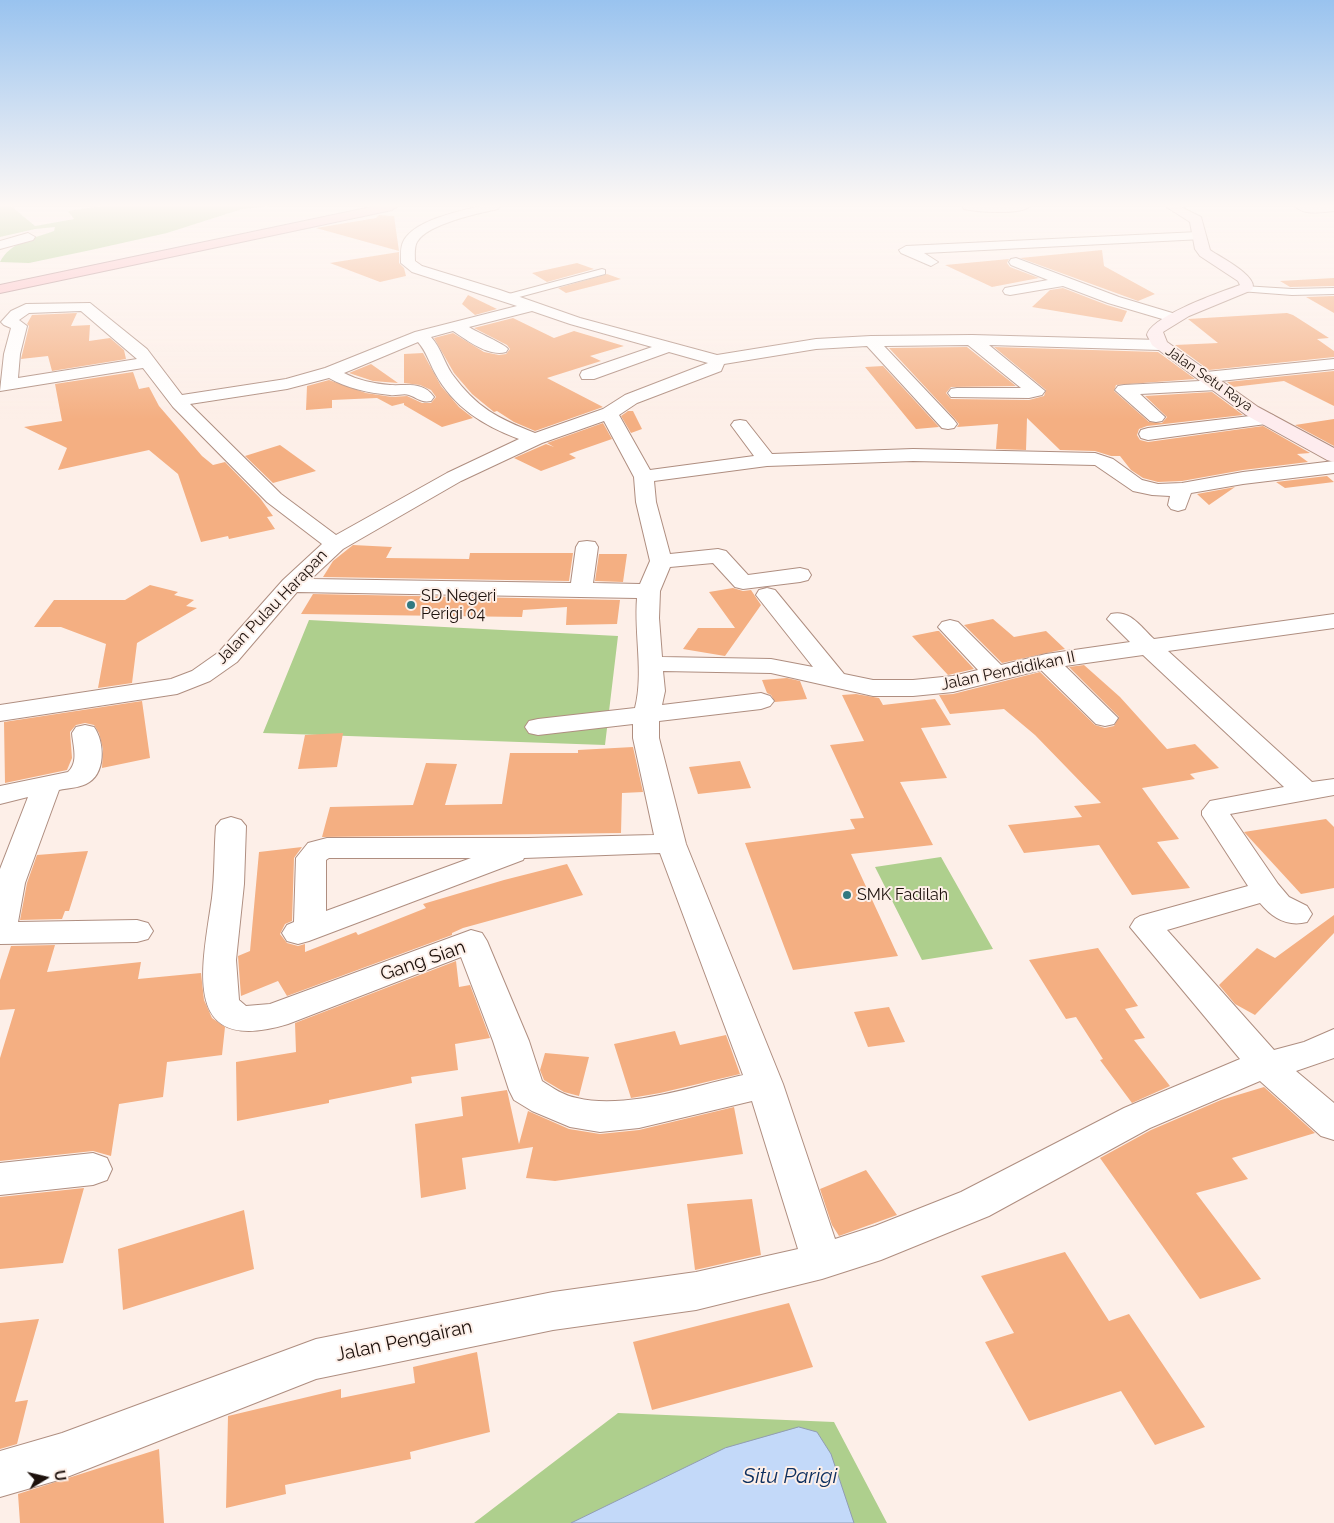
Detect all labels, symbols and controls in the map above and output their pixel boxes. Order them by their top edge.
street label: Jalan Setu Raya [1162,343,1256,415]
street label: Jalan Pulau Harapan [212,546,332,668]
place label: SD Negeri Perigi 04 [421,586,496,624]
marker: SD Negeri Perigi 04 [405,599,417,611]
street label: Jalan Pendidikan II [939,647,1077,695]
place label: SMK Fadilah [857,885,948,905]
marker: SMK Fadilah [841,889,853,901]
street label: Gang Sian [377,936,469,986]
street label: Jalan Pengairan [334,1315,474,1367]
north arrow [20,1453,70,1503]
water label: Situ Parigi [743,1464,837,1490]
text: U [51,1469,69,1482]

